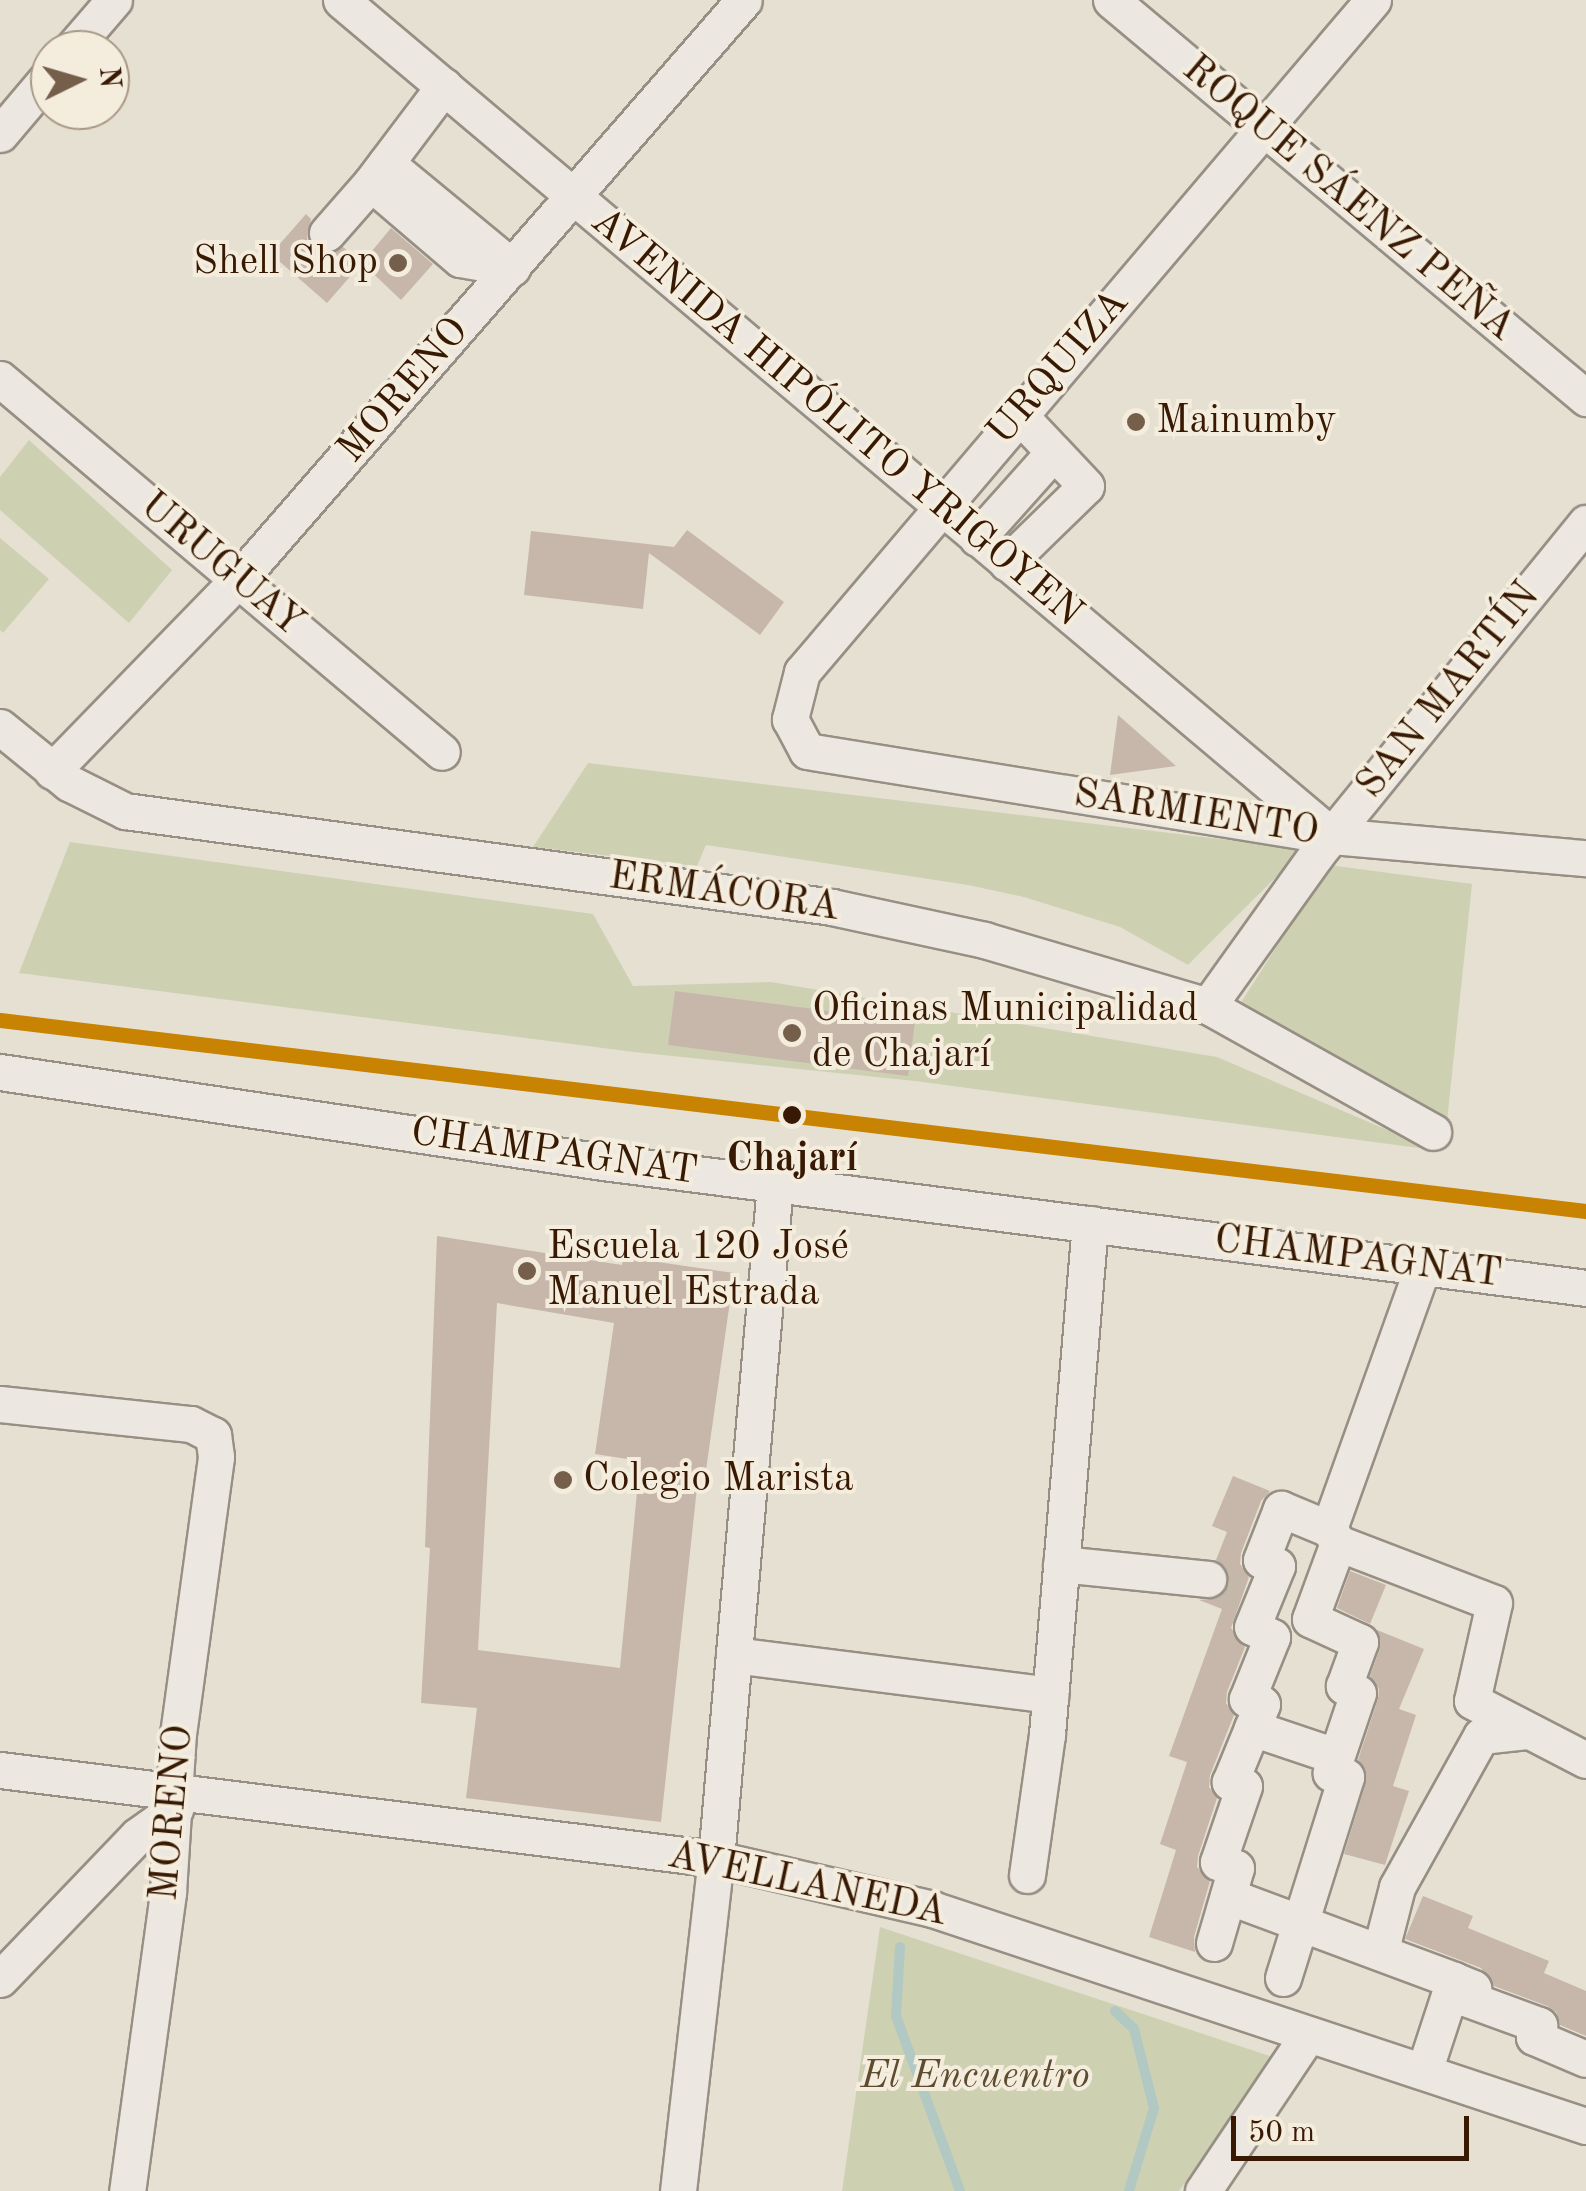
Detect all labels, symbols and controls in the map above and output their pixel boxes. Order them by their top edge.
north arrow [30,30,130,130]
street label: ROQUE SÁENZ PEÑA [1172,46,1524,352]
text: N [93,66,123,89]
street label: AVENIDA HIPÓLITO YRIGOYEN [580,198,1092,638]
place label: Shell Shop [193,239,378,287]
marker: Shell Shop [387,252,409,274]
street label: URQUIZA [978,280,1140,456]
street label: MORENO [328,309,480,473]
place label: Mainumby [1156,398,1336,446]
marker: Mainumby [1125,411,1147,433]
street label: URUGUAY [129,482,313,648]
street label: SAN MARTÍN [1347,573,1551,809]
street label: SARMIENTO [1070,771,1322,857]
street label: ERMÁCORA [606,853,842,933]
place label: Oficinas Municipalidad de Chajarí [812,986,1198,1080]
marker: Oficinas Municipalidad de Chajarí [781,1022,803,1044]
marker: Chajarí [776,1099,808,1131]
street label: CHAMPAGNAT [407,1109,701,1197]
place label: Chajarí [726,1136,858,1184]
street label: CHAMPAGNAT [1212,1217,1504,1299]
place label: Escuela 120 José Manuel Estrada [547,1224,849,1318]
marker: Escuela 120 José Manuel Estrada [516,1260,538,1282]
place label: Colegio Marista [583,1456,854,1504]
marker: Colegio Marista [552,1469,574,1491]
street label: MORENO [141,1723,205,1903]
street label: AVELLANEDA [663,1832,951,1938]
park label: El Encuentro [860,2053,1090,2101]
scale bar [1236,2096,1474,2158]
text: 50 m [1248,2118,1315,2148]

